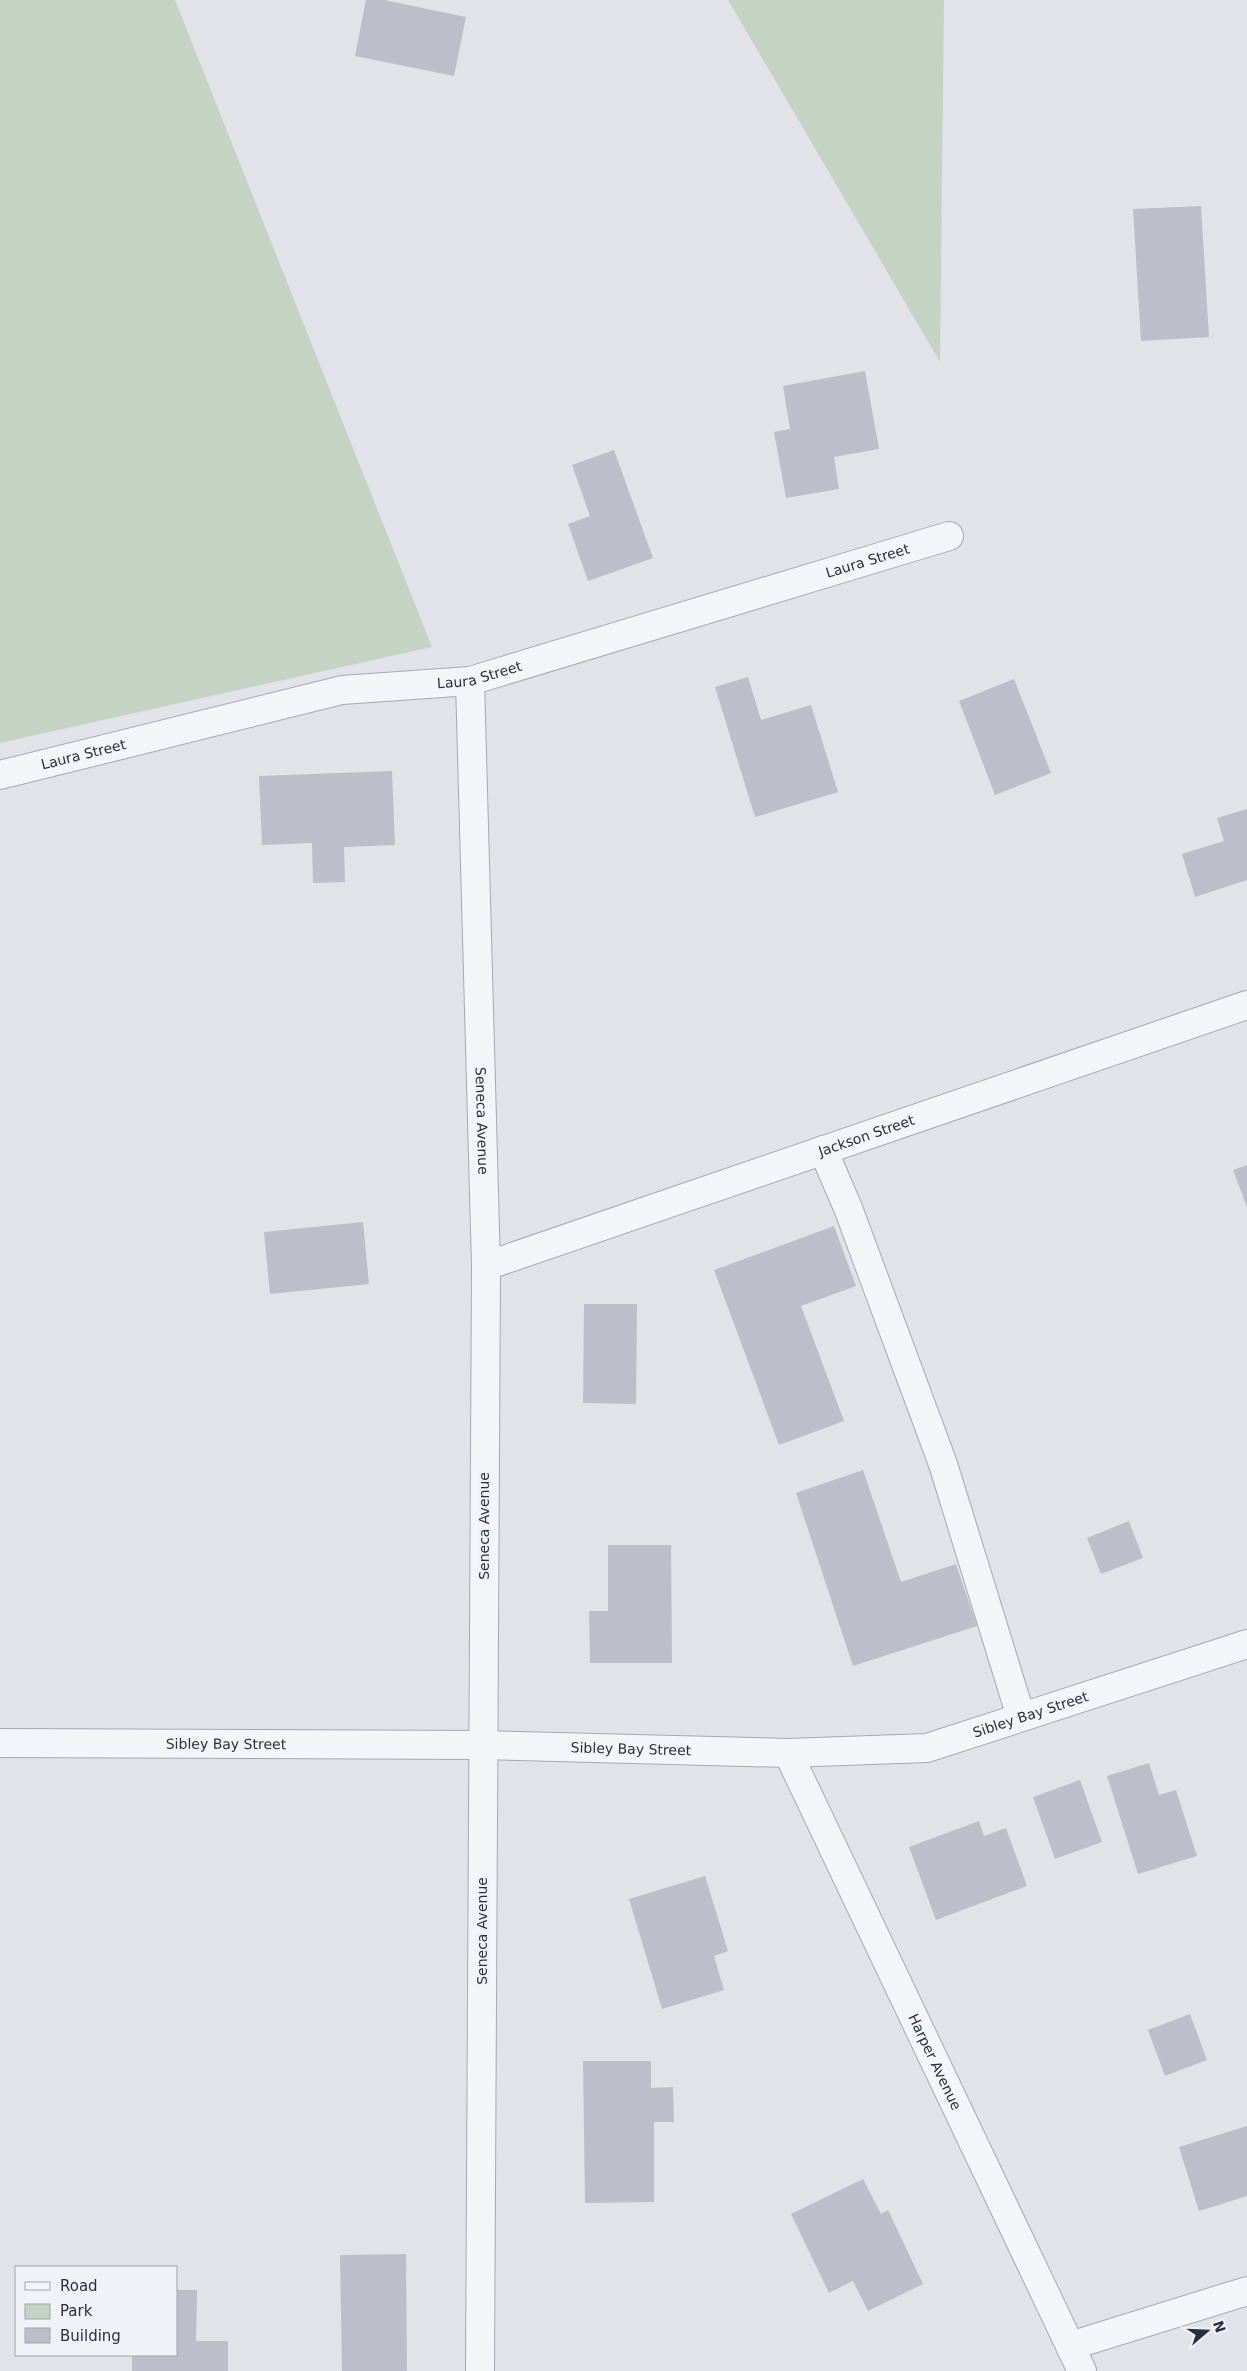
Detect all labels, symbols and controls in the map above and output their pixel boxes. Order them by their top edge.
street label: Laura Street [824,540,912,581]
street label: Laura Street [436,658,524,691]
street label: Laura Street [39,736,128,772]
street label: Seneca Avenue [473,1067,492,1175]
street label: Jackson Street [815,1112,917,1160]
street label: Seneca Avenue [476,1472,492,1580]
street label: Sibley Bay Street [971,1688,1091,1741]
street label: Sibley Bay Street [166,1736,287,1752]
street label: Sibley Bay Street [571,1739,692,1758]
street label: Seneca Avenue [474,1877,490,1985]
street label: Harper Avenue [905,2011,965,2113]
legend [15,2266,178,2356]
text: Road [60,2277,98,2295]
text: Park [60,2302,93,2320]
north arrow [1182,2306,1232,2356]
text: N [1210,2319,1229,2335]
text: Building [60,2327,121,2345]

